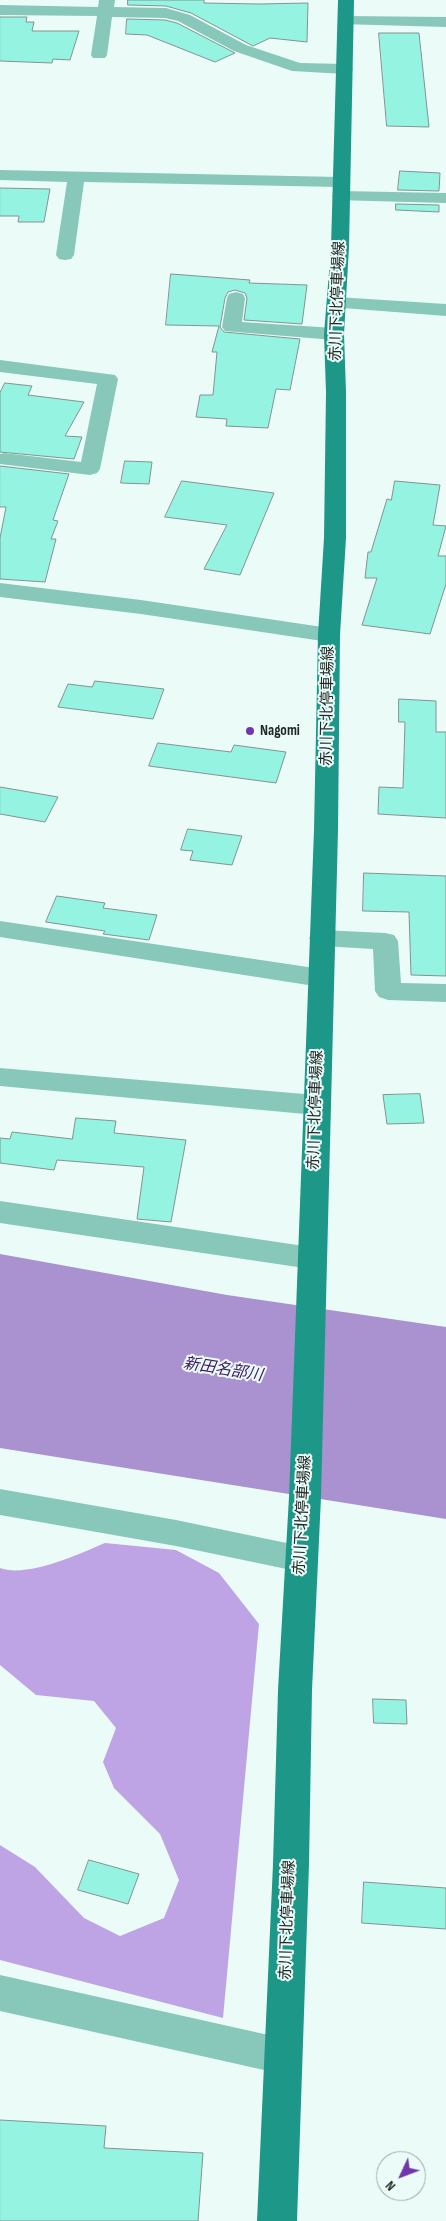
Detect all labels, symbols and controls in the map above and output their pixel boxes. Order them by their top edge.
street label: 赤川下北停車場線 [327,241,349,361]
street label: 赤川下北停車場線 [318,646,338,766]
place label: Nagomi [260,722,300,740]
marker: Nagomi [244,725,256,737]
street label: 赤川下北停車場線 [305,1050,327,1170]
water label: 新田名部川 [182,1354,264,1386]
street label: 赤川下北停車場線 [291,1455,315,1575]
street label: 赤川下北停車場線 [277,1860,299,1980]
north arrow [376,2151,426,2201]
text: N [382,2177,399,2194]

